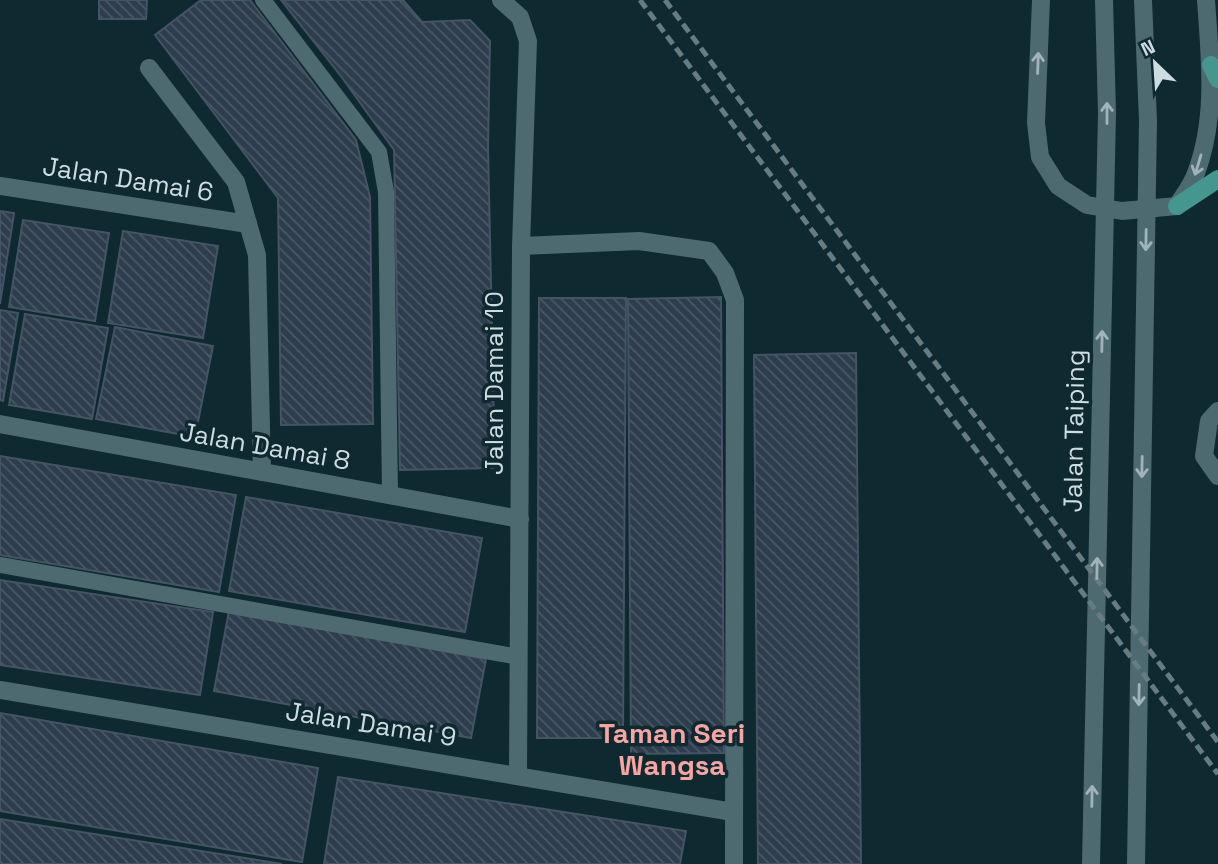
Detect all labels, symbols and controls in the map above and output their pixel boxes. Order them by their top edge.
north arrow [1120,28,1190,98]
text: N [1137,34,1159,62]
one-way arrow [1032,51,1045,74]
one-way arrow [1100,102,1114,125]
street label: Jalan Damai 6 [40,149,216,209]
one-way arrow [1191,153,1204,175]
one-way arrow [1139,228,1153,251]
street label: Jalan Damai 10 [477,291,511,475]
one-way arrow [1095,330,1109,353]
street label: Jalan Taiping [1056,349,1092,513]
street label: Jalan Damai 8 [177,414,353,478]
one-way arrow [1136,455,1149,478]
one-way arrow [1090,557,1103,580]
one-way arrow [1132,683,1146,706]
street label: Jalan Damai 9 [283,694,459,754]
district label: Taman Seri Wangsa [599,715,745,783]
one-way arrow [1085,785,1099,808]

